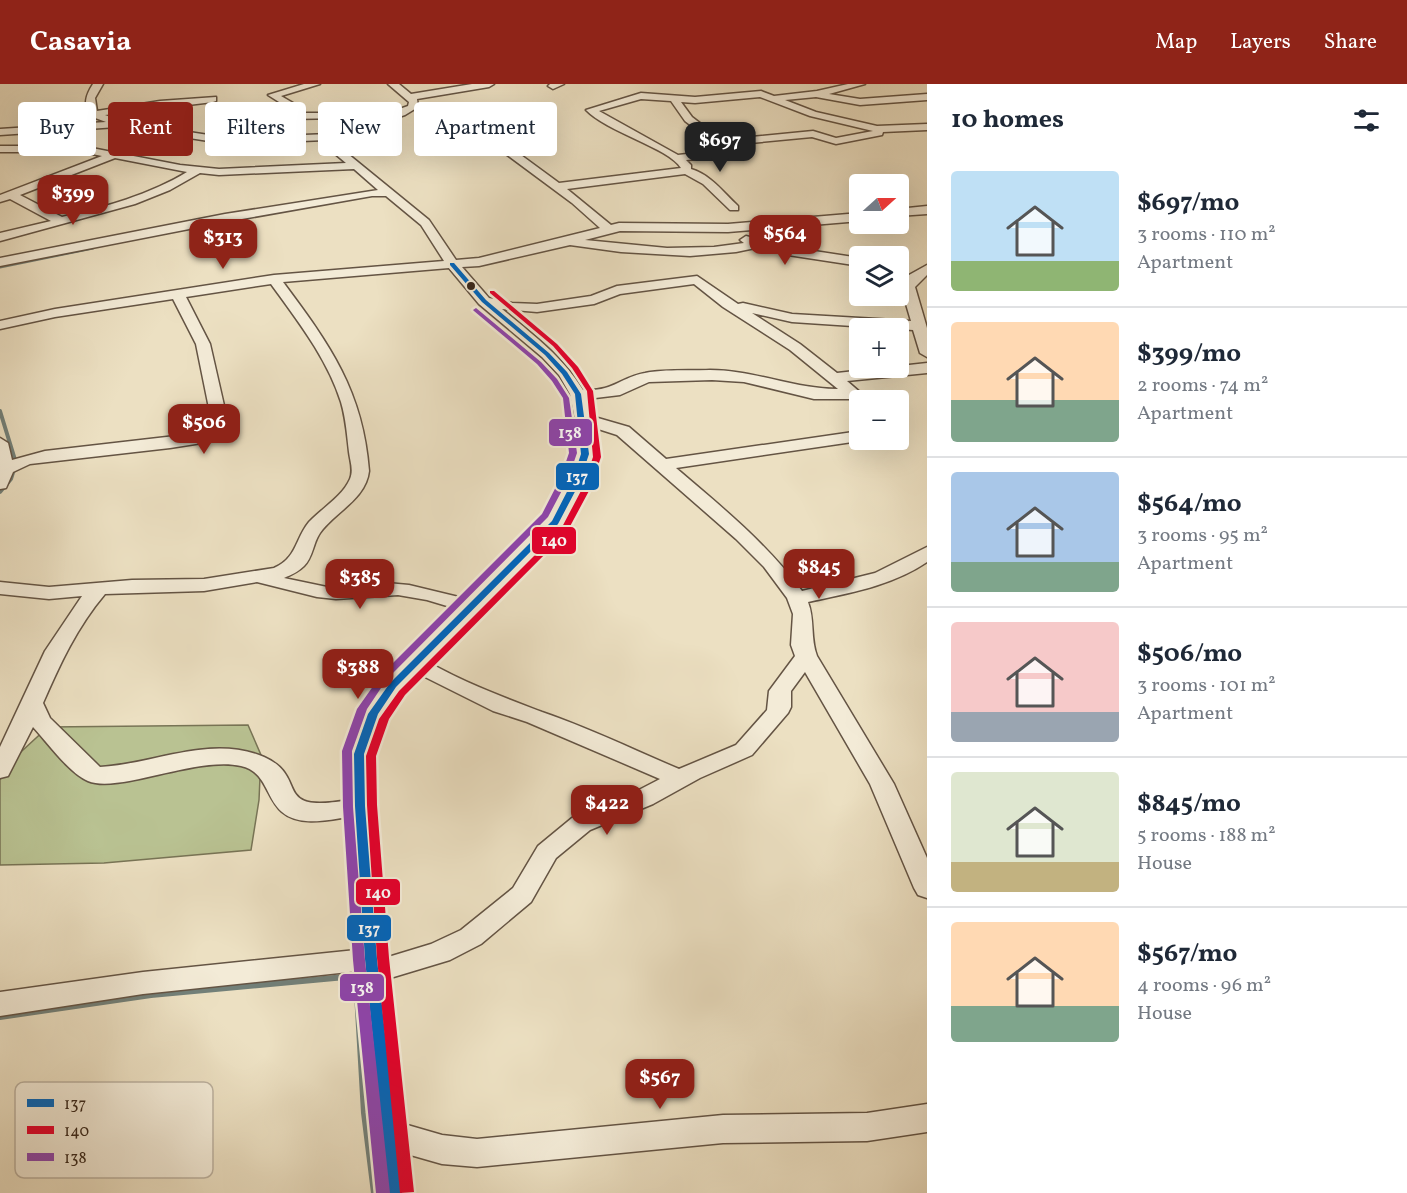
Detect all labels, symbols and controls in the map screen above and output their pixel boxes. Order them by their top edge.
text: Casavia [30,23,131,62]
text: Map [1155,28,1197,57]
text: Layers [1230,28,1291,57]
text: Share [1324,28,1377,57]
chip: Buy [18,102,96,156]
chip: Rent [108,102,193,156]
chip: Filters [205,102,306,156]
chip: New [318,102,402,156]
chip: Apartment [414,102,557,156]
text: 10 homes [951,102,1064,138]
icon: filters [1350,104,1383,137]
pin: $697 [684,122,756,173]
text: $697 [699,127,741,155]
north arrow [849,174,909,234]
map controls [849,174,909,450]
pin: $399 [37,175,109,226]
text: $399 [51,180,95,208]
text: $697/mo [1137,185,1239,221]
icon: home [999,195,1071,267]
pin: $564 [749,215,821,266]
pin: $313 [187,219,259,270]
text: $564 [763,220,807,248]
text: 3 rooms · 110 m² [1137,221,1276,249]
text: $313 [203,224,243,252]
button: layers [849,246,909,306]
text: Apartment [1137,249,1233,277]
unlabelled marker [465,280,477,292]
button: + [849,318,909,378]
text: $399/mo [1137,336,1241,372]
icon: home [999,346,1071,418]
text: 2 rooms · 74 m² [1137,372,1268,400]
button: − [849,390,909,450]
text: Apartment [1137,400,1233,428]
pin: $506 [168,404,240,455]
text: $506 [182,409,226,437]
line badge: 138 [548,418,593,447]
text: 138 [558,423,582,445]
line badge: 137 [555,462,600,491]
text: 137 [566,467,588,489]
text: $564/mo [1137,486,1242,522]
icon: home [999,496,1071,568]
text: 3 rooms · 95 m² [1137,522,1268,550]
line badge: 140 [531,526,577,555]
text: 140 [541,531,567,553]
pin: $845 [783,549,855,600]
text: Apartment [1137,550,1233,578]
text: $845 [797,554,841,582]
pin: $385 [324,559,396,610]
text: $385 [339,564,381,592]
text: $506/mo [1137,636,1242,672]
icon: home [999,646,1071,718]
pin: $388 [322,649,394,700]
text: $388 [336,654,380,682]
text: 3 rooms · 101 m² [1137,672,1276,700]
text: Apartment [1137,700,1233,728]
pin: $422 [571,785,643,836]
text: $845/mo [1137,786,1241,822]
text: $422 [585,790,629,818]
icon: home [999,796,1071,868]
text: 5 rooms · 188 m² [1137,822,1276,850]
text: House [1137,850,1192,878]
line badge: 140 [355,878,401,906]
text: 140 [365,883,391,905]
line badge: 137 [346,914,392,942]
text: 137 [358,919,380,941]
text: $567/mo [1137,936,1237,972]
icon: home [999,946,1071,1018]
text: 4 rooms · 96 m² [1137,972,1271,1000]
line badge: 138 [339,973,385,1002]
text: 138 [350,978,374,1000]
text: House [1137,1000,1192,1028]
pin: $567 [624,1059,696,1110]
text: $567 [639,1064,681,1092]
legend [15,1082,213,1178]
text: 137 [64,1094,86,1116]
text: 140 [64,1121,89,1143]
text: 138 [64,1148,87,1170]

